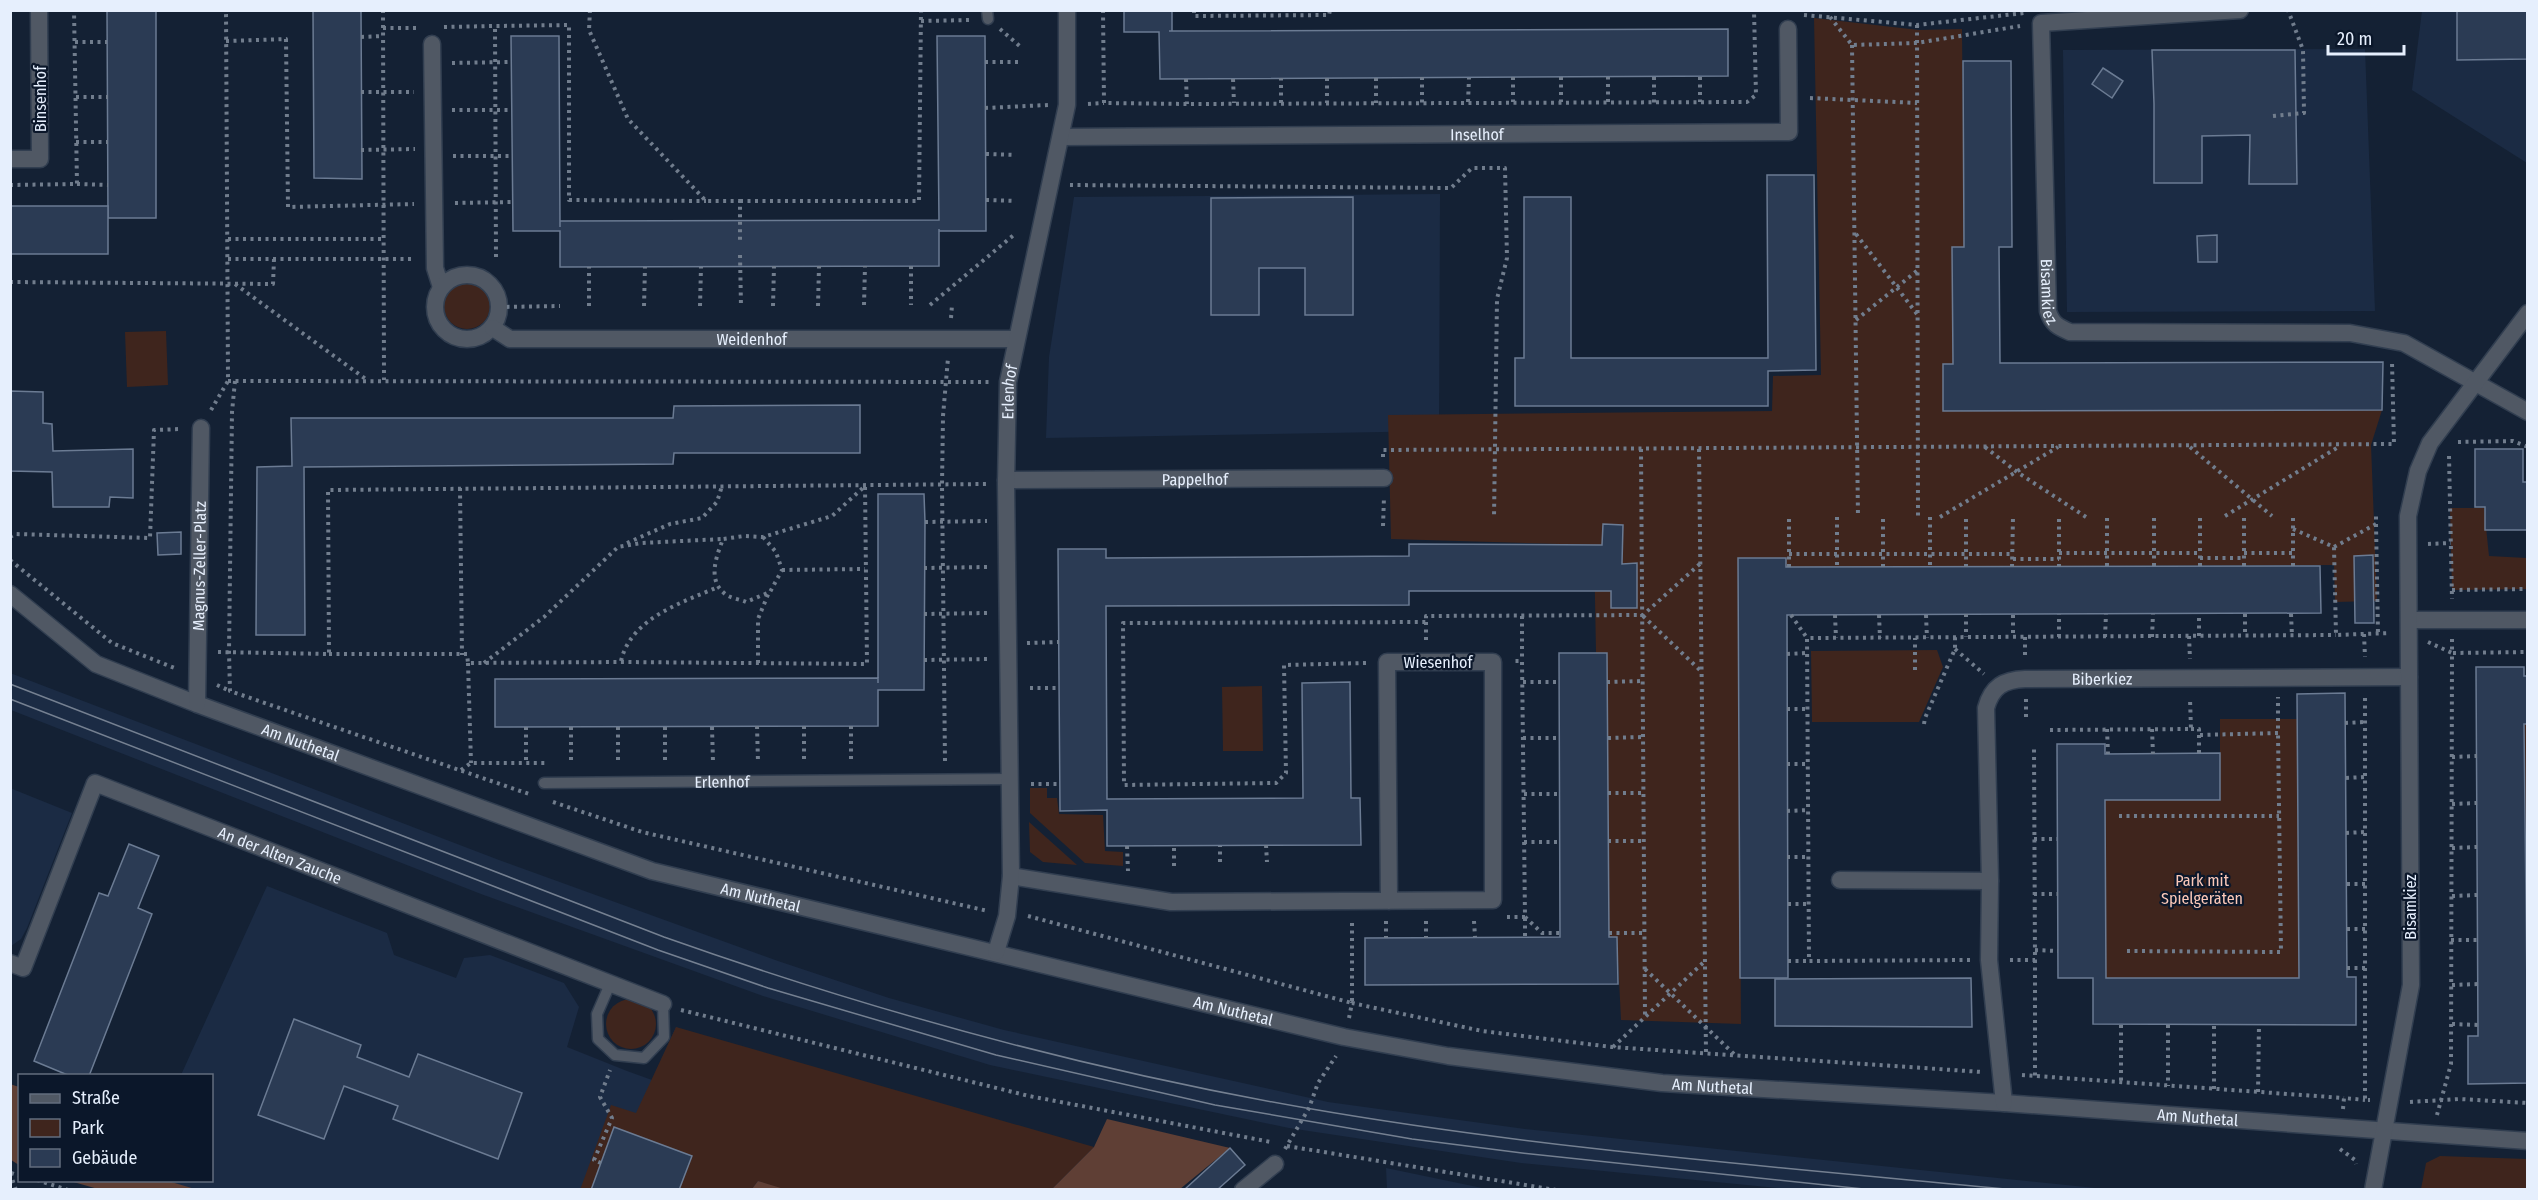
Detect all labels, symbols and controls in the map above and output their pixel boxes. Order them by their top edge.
scale bar [2328,18,2404,56]
text: 20 m [2337,28,2372,50]
street label: Binsenhof [31,65,50,132]
street label: Inselhof [1450,125,1505,144]
street label: Bisamkiez [2037,259,2061,328]
street label: Weidenhof [717,330,788,349]
street label: Erlenhof [998,362,1022,420]
street label: Pappelhof [1162,470,1229,489]
street label: Magnus-Zeller-Platz [189,501,210,631]
street label: Wiesenhof [1404,653,1474,672]
street label: Biberkiez [2072,669,2132,689]
street label: Am Nuthetal [259,720,342,765]
street label: Erlenhof [694,772,751,792]
street label: An der Alten Zauche [215,823,344,888]
park label: Park mit Spielgeräten [2161,871,2243,908]
street label: Bisamkiez [2401,874,2420,940]
street label: Am Nuthetal [719,879,802,916]
street label: Am Nuthetal [1191,992,1275,1030]
legend [18,1074,213,1182]
street label: Am Nuthetal [1672,1075,1754,1098]
text: Straße [72,1087,120,1109]
street label: Am Nuthetal [2156,1105,2239,1130]
text: Park [72,1117,105,1139]
text: Gebäude [72,1147,138,1169]

